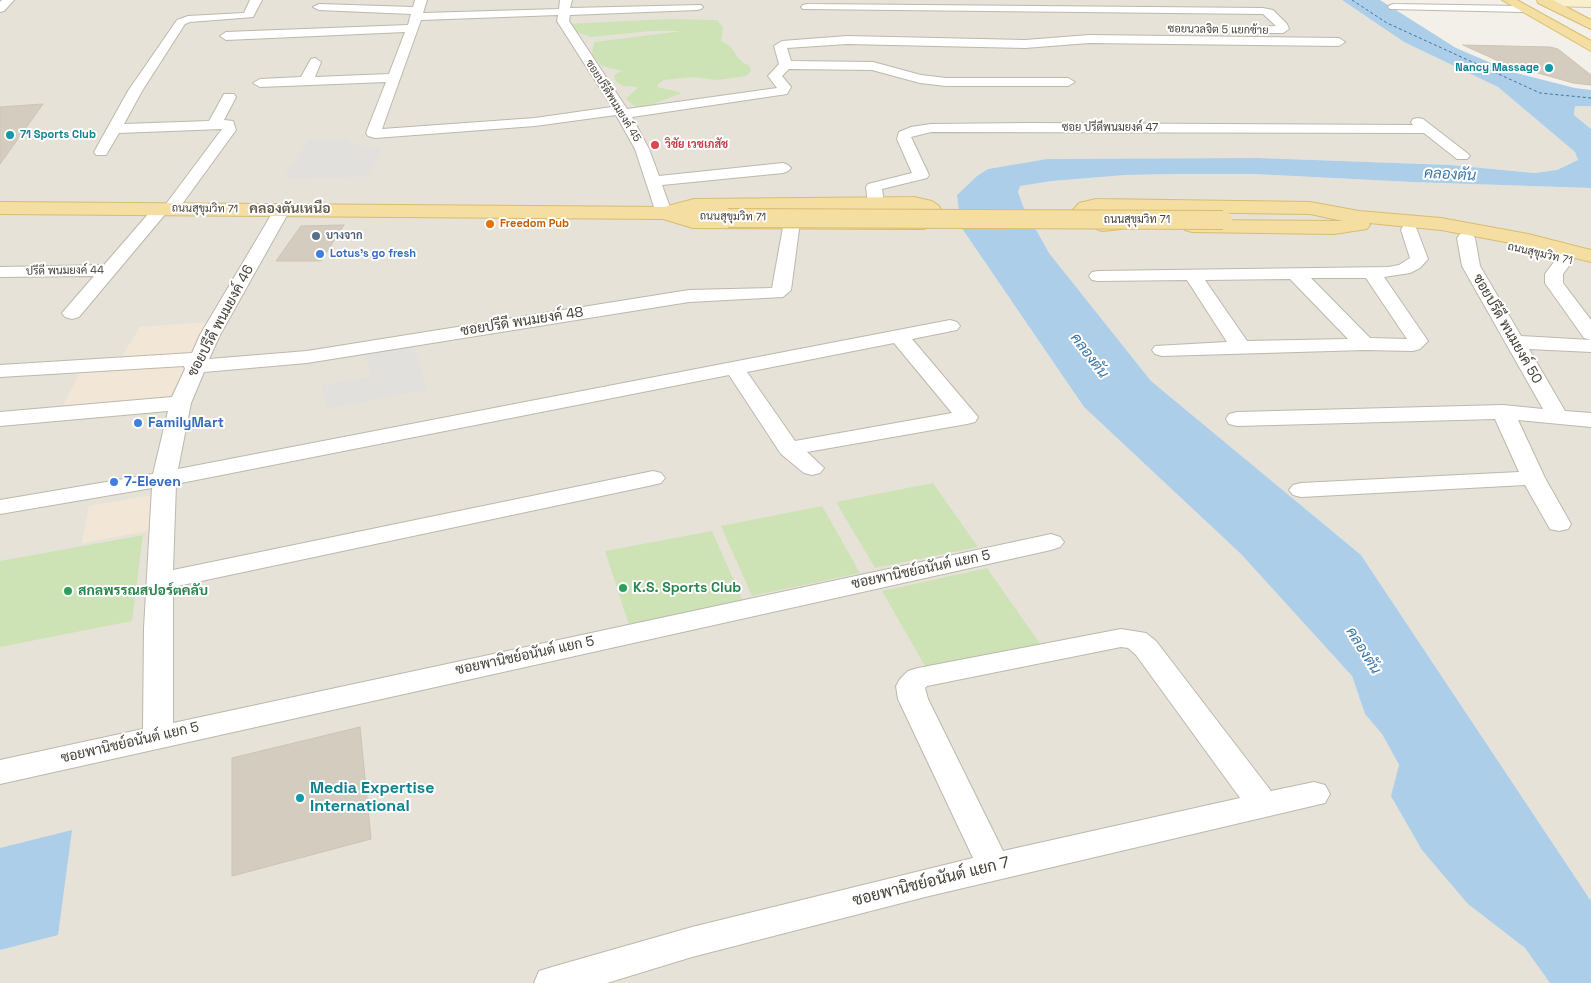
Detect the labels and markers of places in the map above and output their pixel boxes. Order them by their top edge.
place label: Nancy Massage [1455,61,1539,75]
marker: Nancy Massage [1543,62,1555,74]
place label: 71 Sports Club [20,128,96,142]
marker: 71 Sports Club [4,129,16,141]
place label: วิชัย เวชเภสัช [665,138,728,152]
marker: วิชัย เวชเภสัช [649,139,661,151]
place label: Freedom Pub [500,217,569,231]
marker: Freedom Pub [484,218,496,230]
place label: บางจาก [326,229,363,243]
marker: บางจาก [310,230,322,242]
place label: Lotus's go fresh [330,247,416,261]
marker: Lotus's go fresh [314,248,326,260]
place label: FamilyMart [148,415,224,431]
marker: FamilyMart [132,417,144,429]
place label: 7-Eleven [124,474,181,490]
marker: 7-Eleven [108,476,120,488]
place label: K.S. Sports Club [633,580,741,596]
marker: K.S. Sports Club [617,582,629,594]
place label: สกลพรรณสปอร์ตคลับ [78,583,208,599]
marker: สกลพรรณสปอร์ตคลับ [62,585,74,597]
place label: Media Expertise International [310,779,434,817]
marker: Media Expertise International [294,792,306,804]

